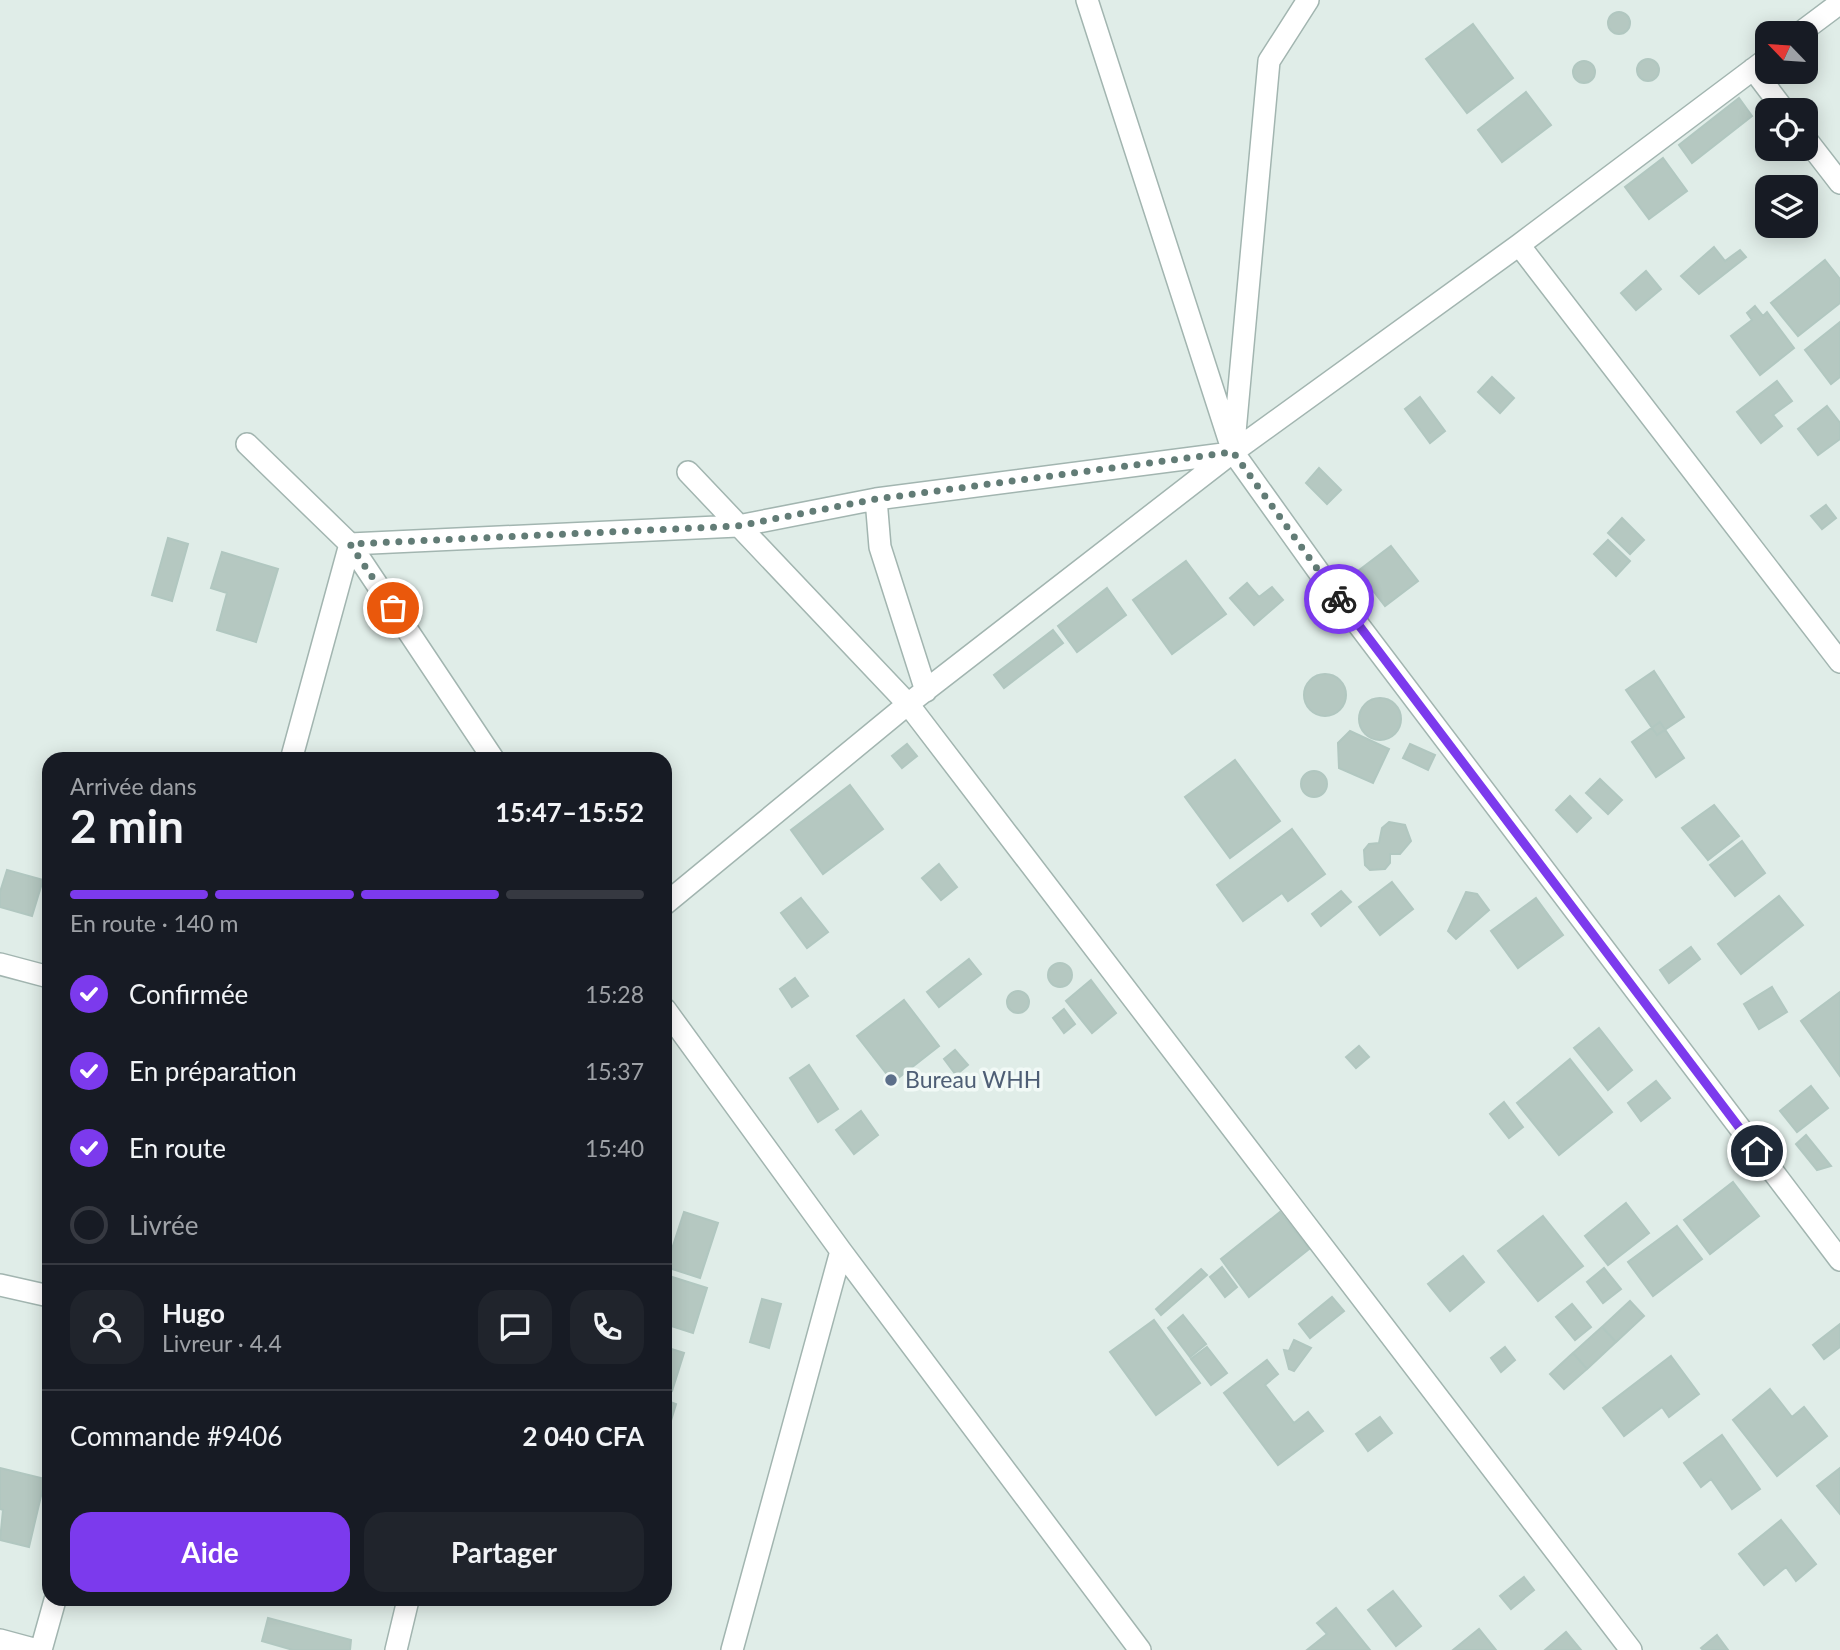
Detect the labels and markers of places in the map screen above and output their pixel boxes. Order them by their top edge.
pin [363,578,423,638]
place label: Bureau WHH [905,1065,1041,1093]
marker: Bureau WHH [883,1072,899,1088]
pin [1727,1121,1787,1181]

